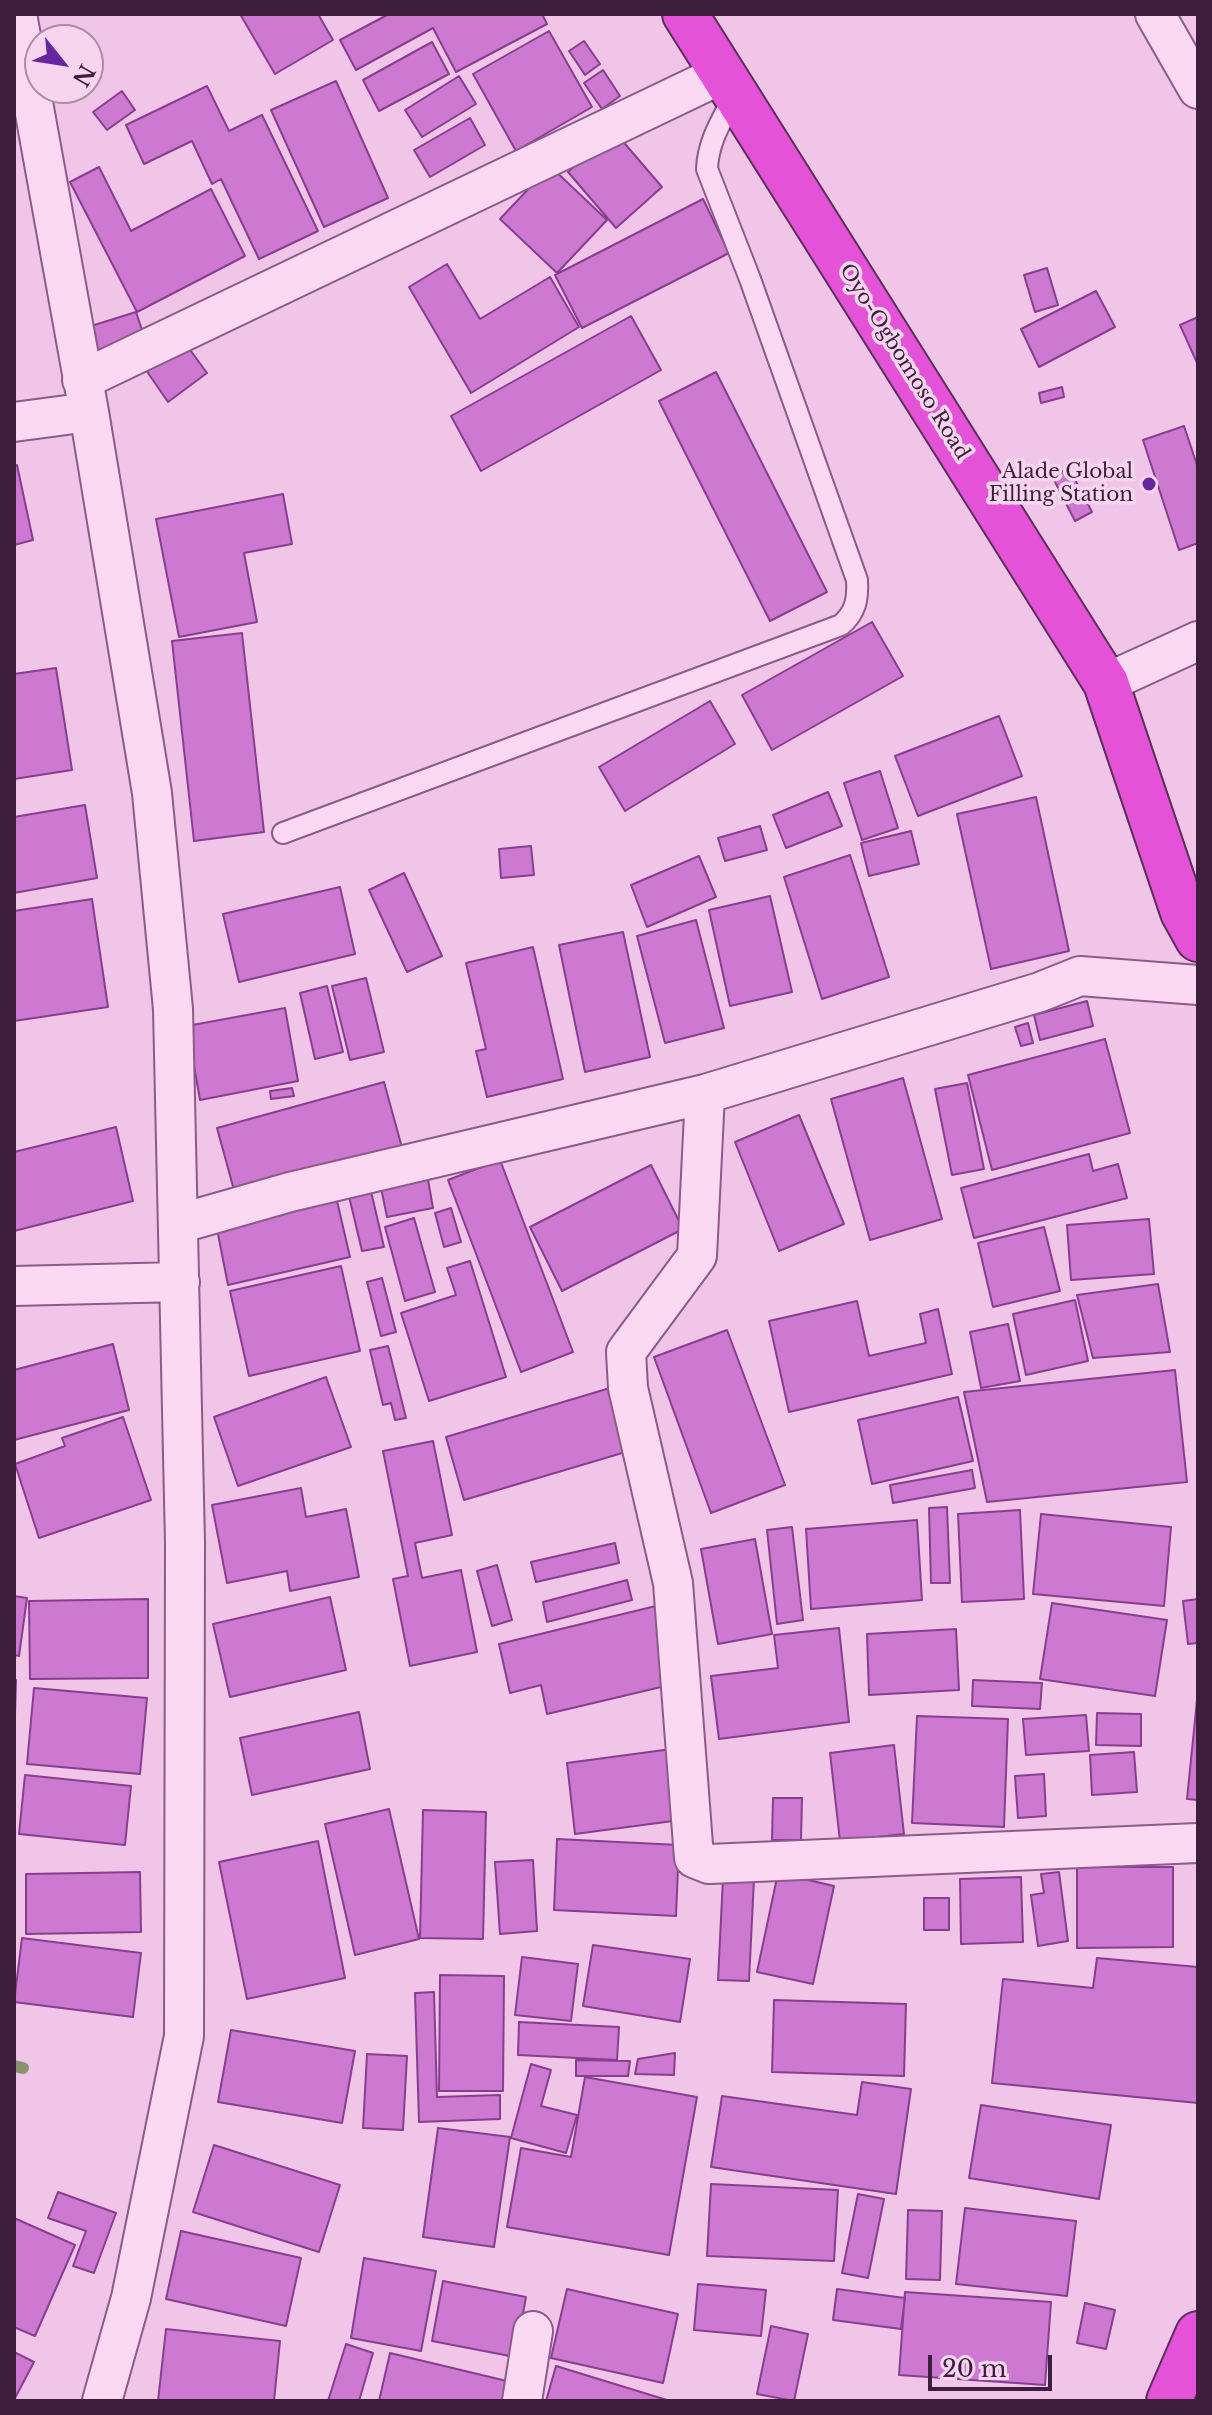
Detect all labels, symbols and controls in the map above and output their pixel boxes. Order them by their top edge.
north arrow [24,24,104,104]
text: N [67,60,100,91]
street label: Oyo-Ogbomoso Road [834,260,974,464]
place label: Alade Global Filling Station [989,460,1133,507]
marker: Alade Global Filling Station [1140,475,1158,493]
scale bar [932,2339,1056,2389]
text: 20 m [942,2354,1007,2383]

